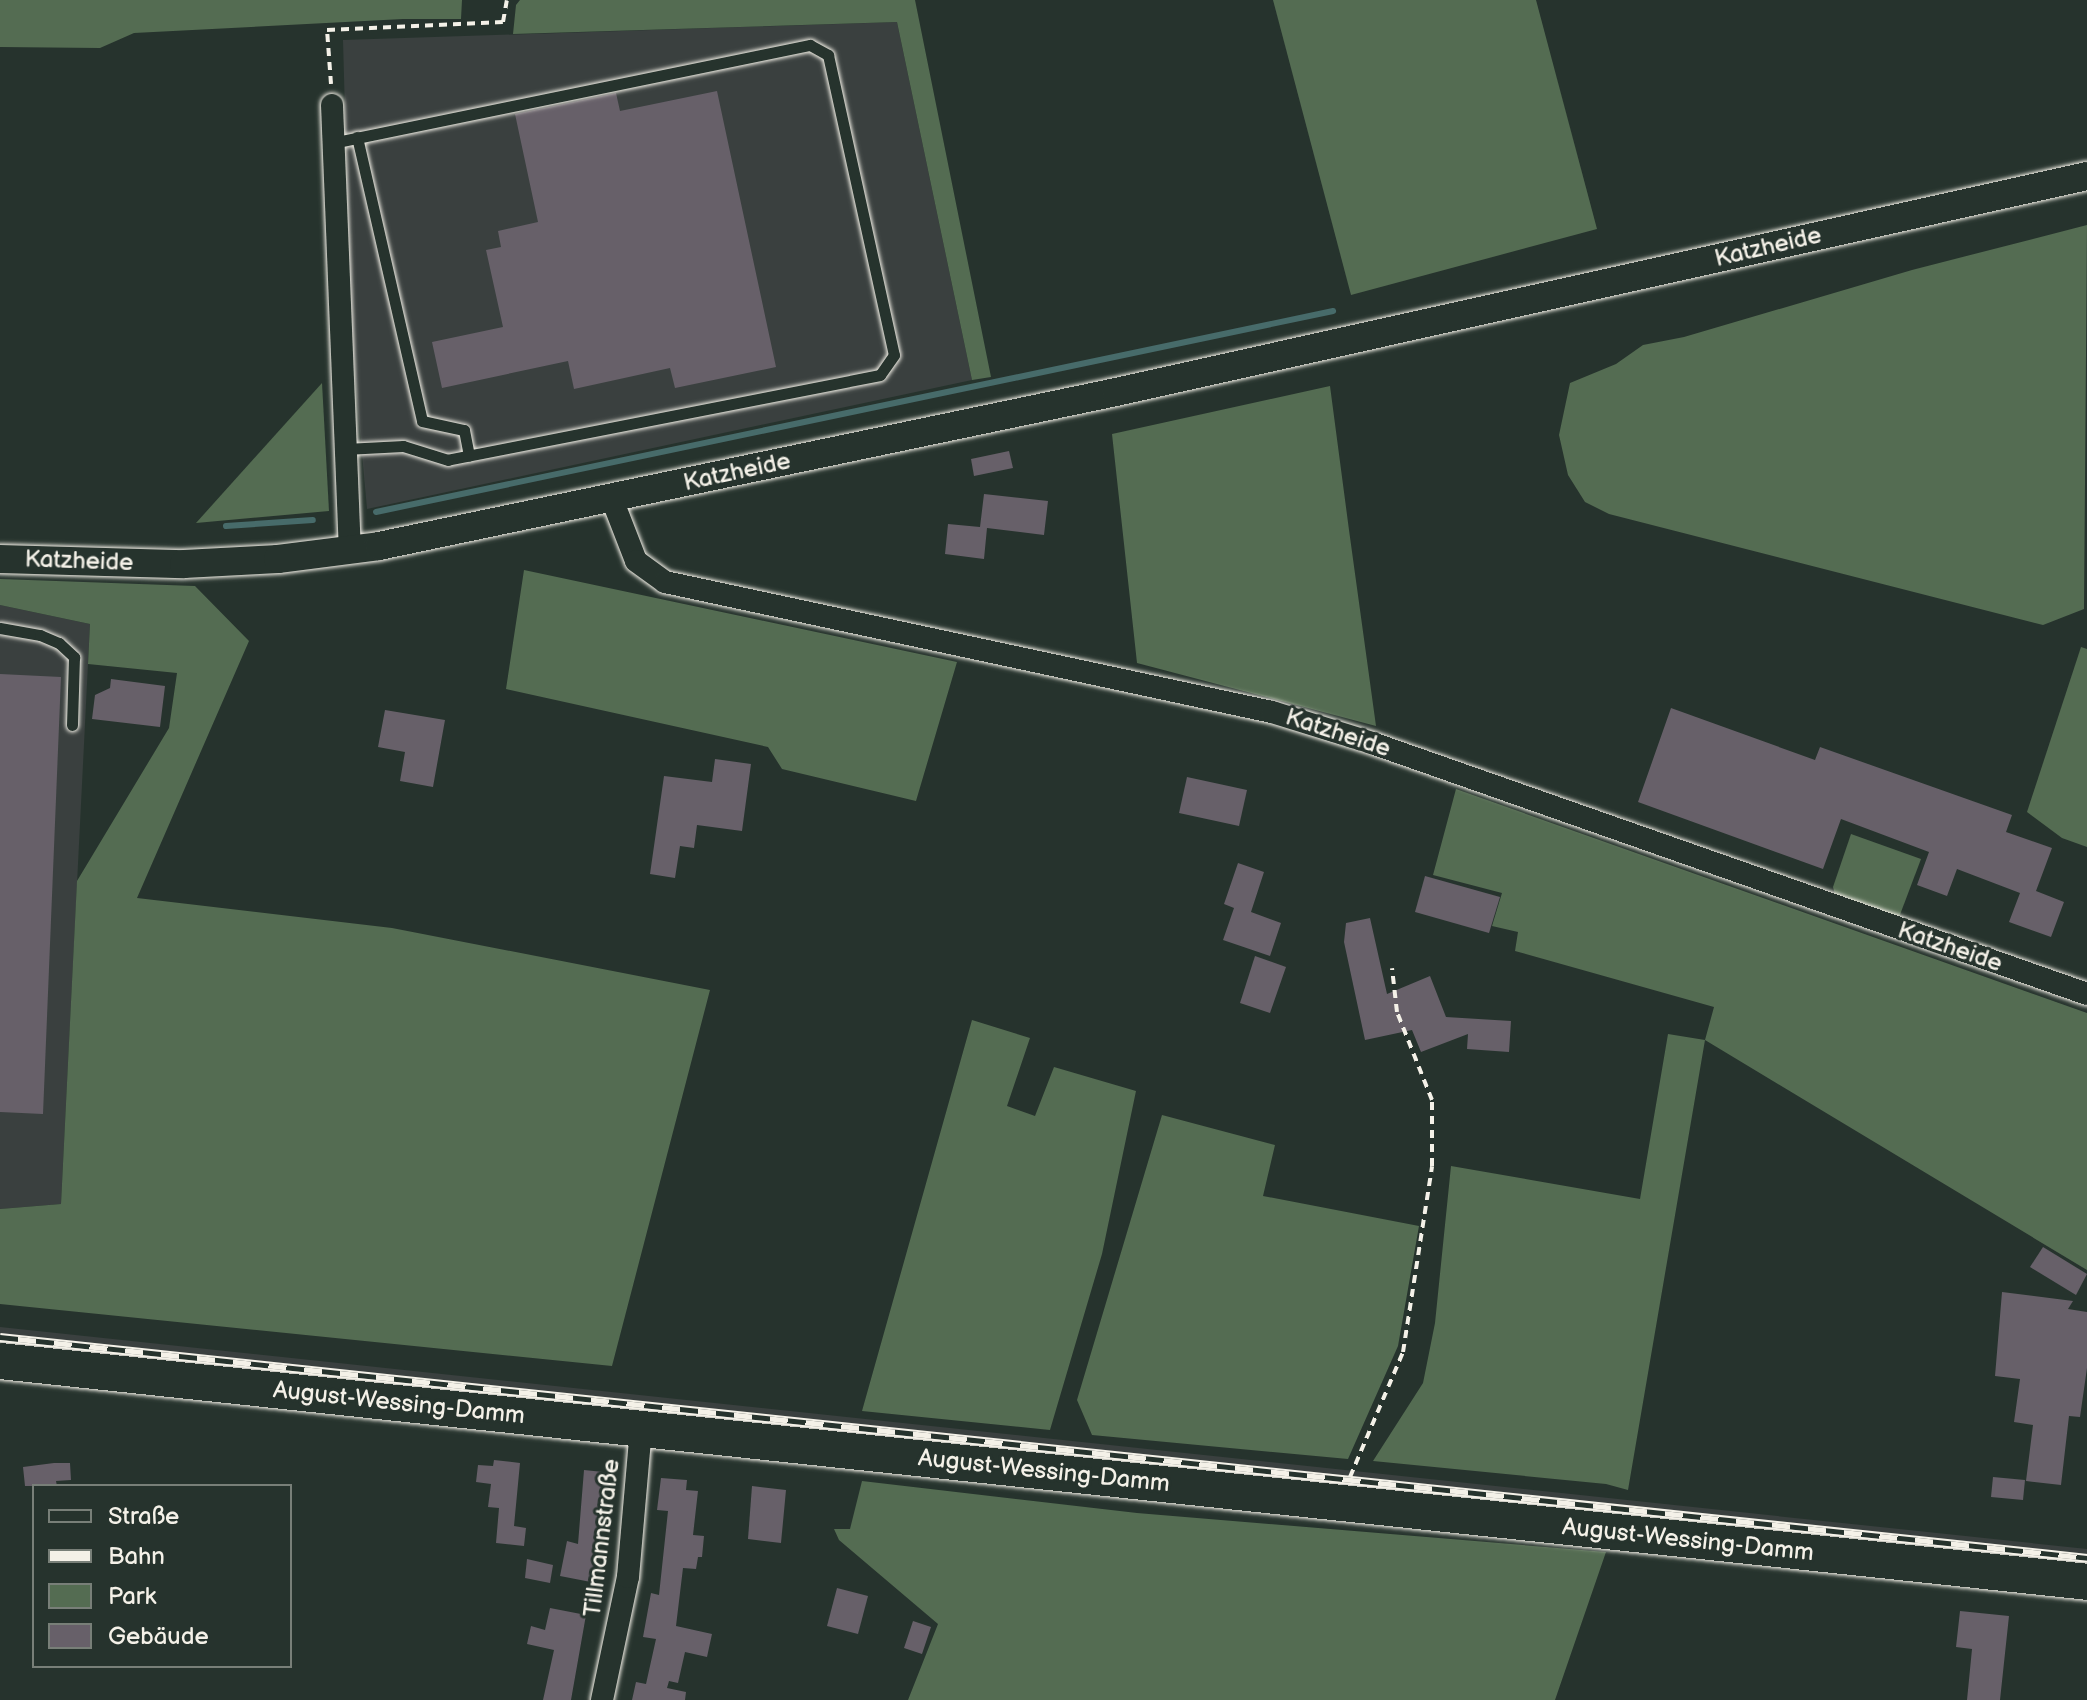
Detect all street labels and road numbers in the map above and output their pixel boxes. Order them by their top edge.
street label: Katzheide [1712,221,1824,273]
street label: Katzheide [681,447,793,497]
street label: Katzheide [24,545,134,577]
street label: Katzheide [1282,703,1394,763]
street label: Katzheide [1894,916,2006,978]
street label: August-Wessing-Damm [272,1375,526,1431]
street label: August-Wessing-Damm [917,1443,1171,1499]
street label: Tillmannstraße [578,1457,626,1619]
street label: August-Wessing-Damm [1561,1512,1815,1568]

